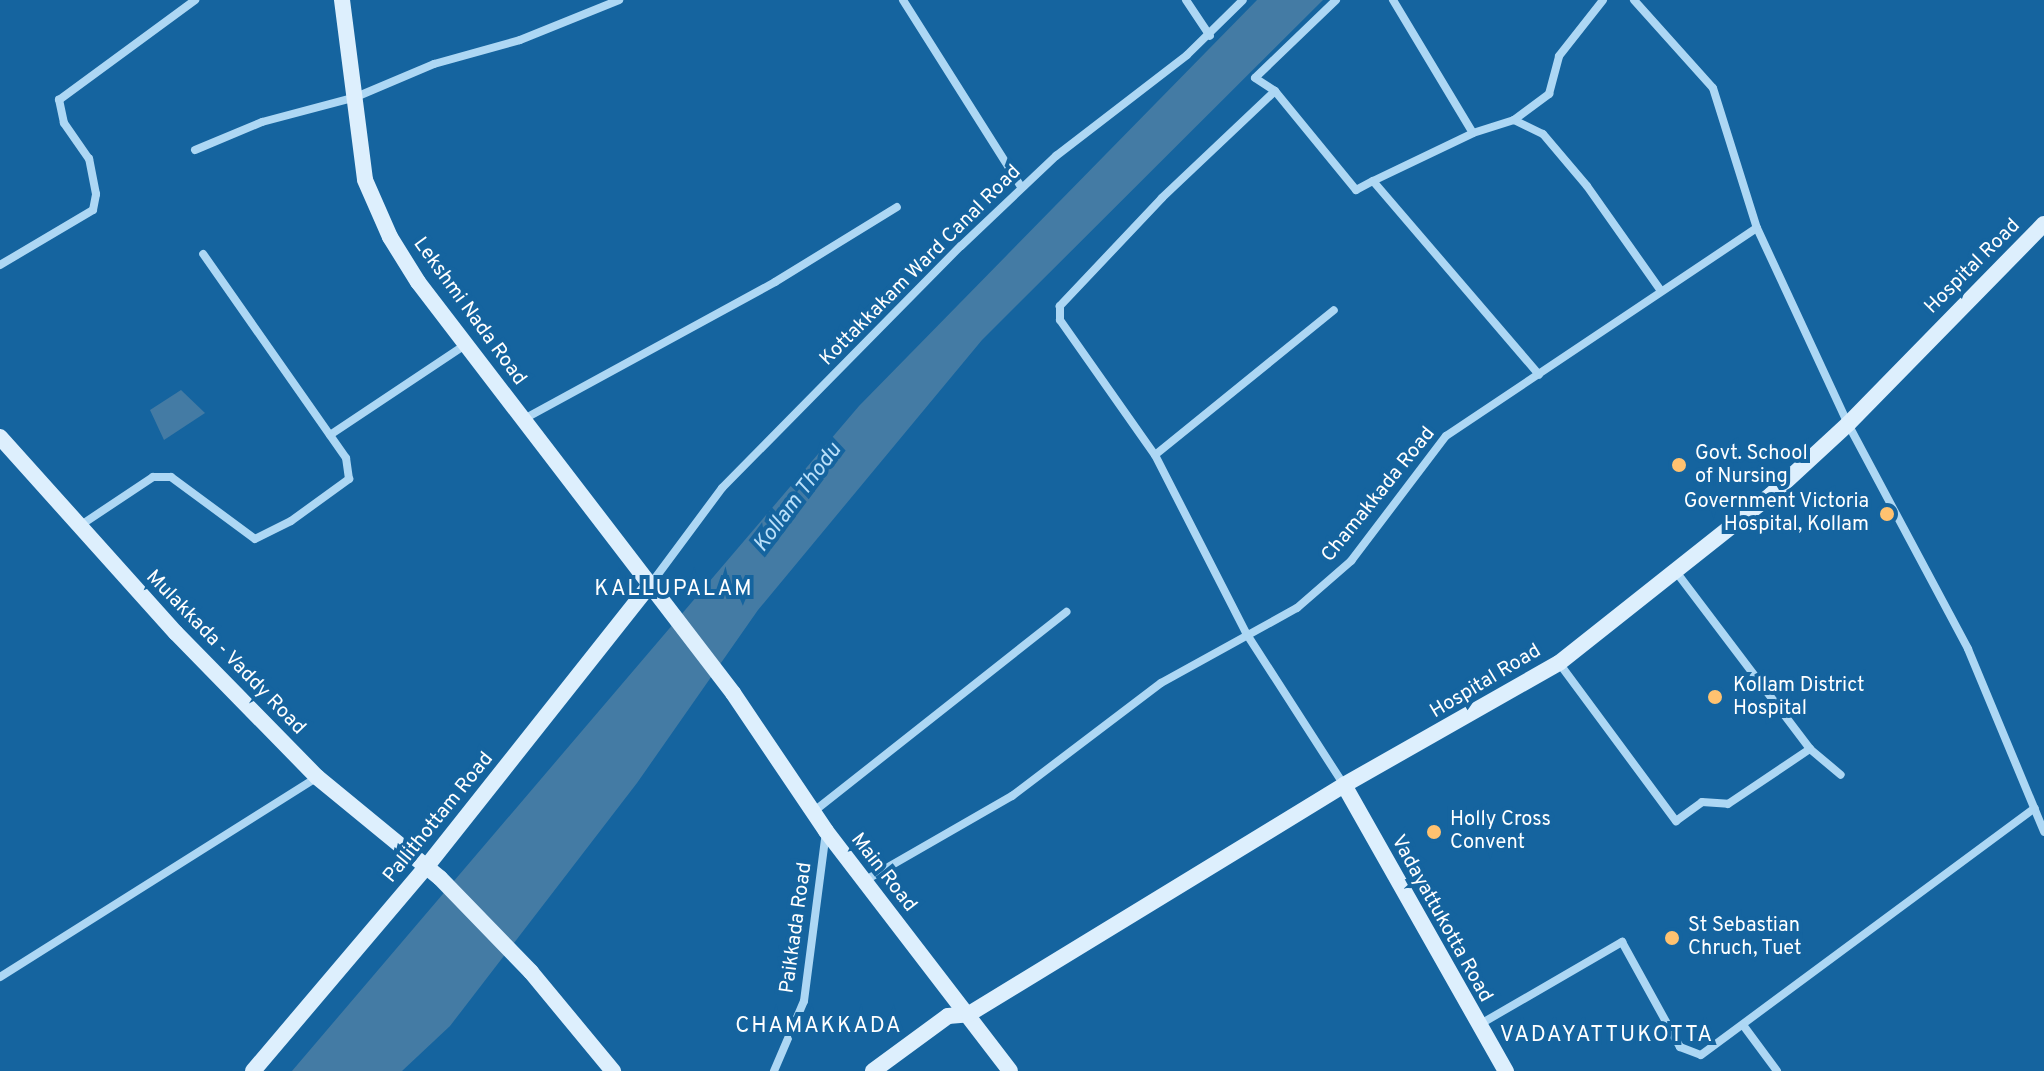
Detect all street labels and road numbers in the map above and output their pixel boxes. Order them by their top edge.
street label: Kottakkakam Ward Canal Road [815,160,1027,372]
street label: Hospital Road [1920,214,2026,320]
street label: Lekshmi Nada Road [407,233,531,391]
street label: Chamakkada Road [1317,423,1441,567]
street label: Mulakkada - Vaddy Road [140,565,310,741]
street label: Hospital Road [1426,640,1546,724]
street label: Pallithottam Road [379,748,499,888]
street label: Main Road [845,829,921,917]
street label: Vadayattukotta Road [1385,831,1497,1007]
street label: Paikkada Road [776,861,818,995]

